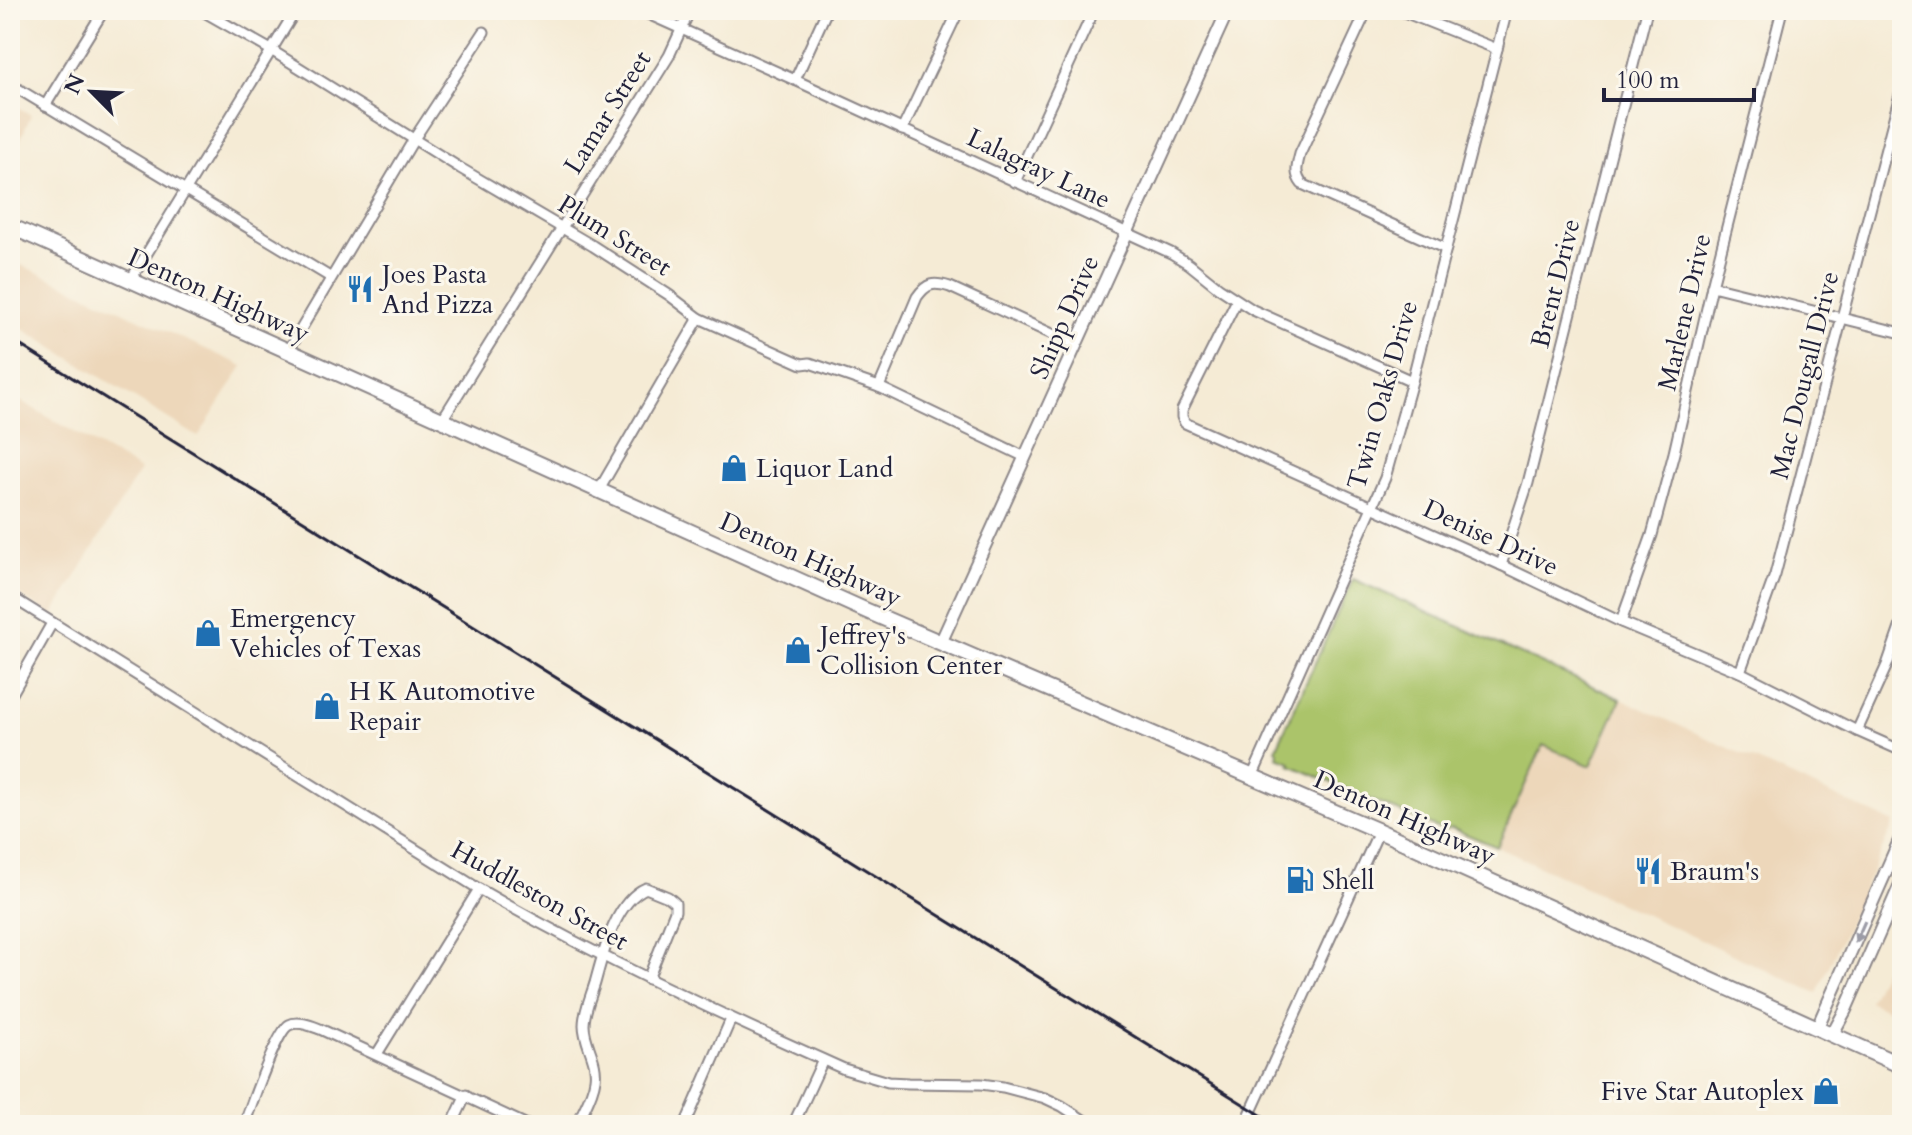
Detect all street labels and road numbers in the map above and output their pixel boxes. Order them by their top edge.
street label: Lamar Street [556,44,659,181]
street label: Lalagray Lane [961,120,1116,217]
street label: Plum Street [551,187,678,284]
street label: Brent Drive [1523,215,1588,351]
street label: Marlene Drive [1649,230,1720,394]
street label: Denton Highway [122,240,315,351]
street label: Shipp Drive [1022,250,1107,385]
street label: Mac Dougall Drive [1762,268,1847,483]
street label: Twin Oaks Drive [1339,297,1426,494]
street label: Denise Drive [1418,491,1564,584]
street label: Denton Highway [714,504,907,615]
street label: Denton Highway [1308,762,1501,873]
street label: Huddleston Street [445,832,635,959]

